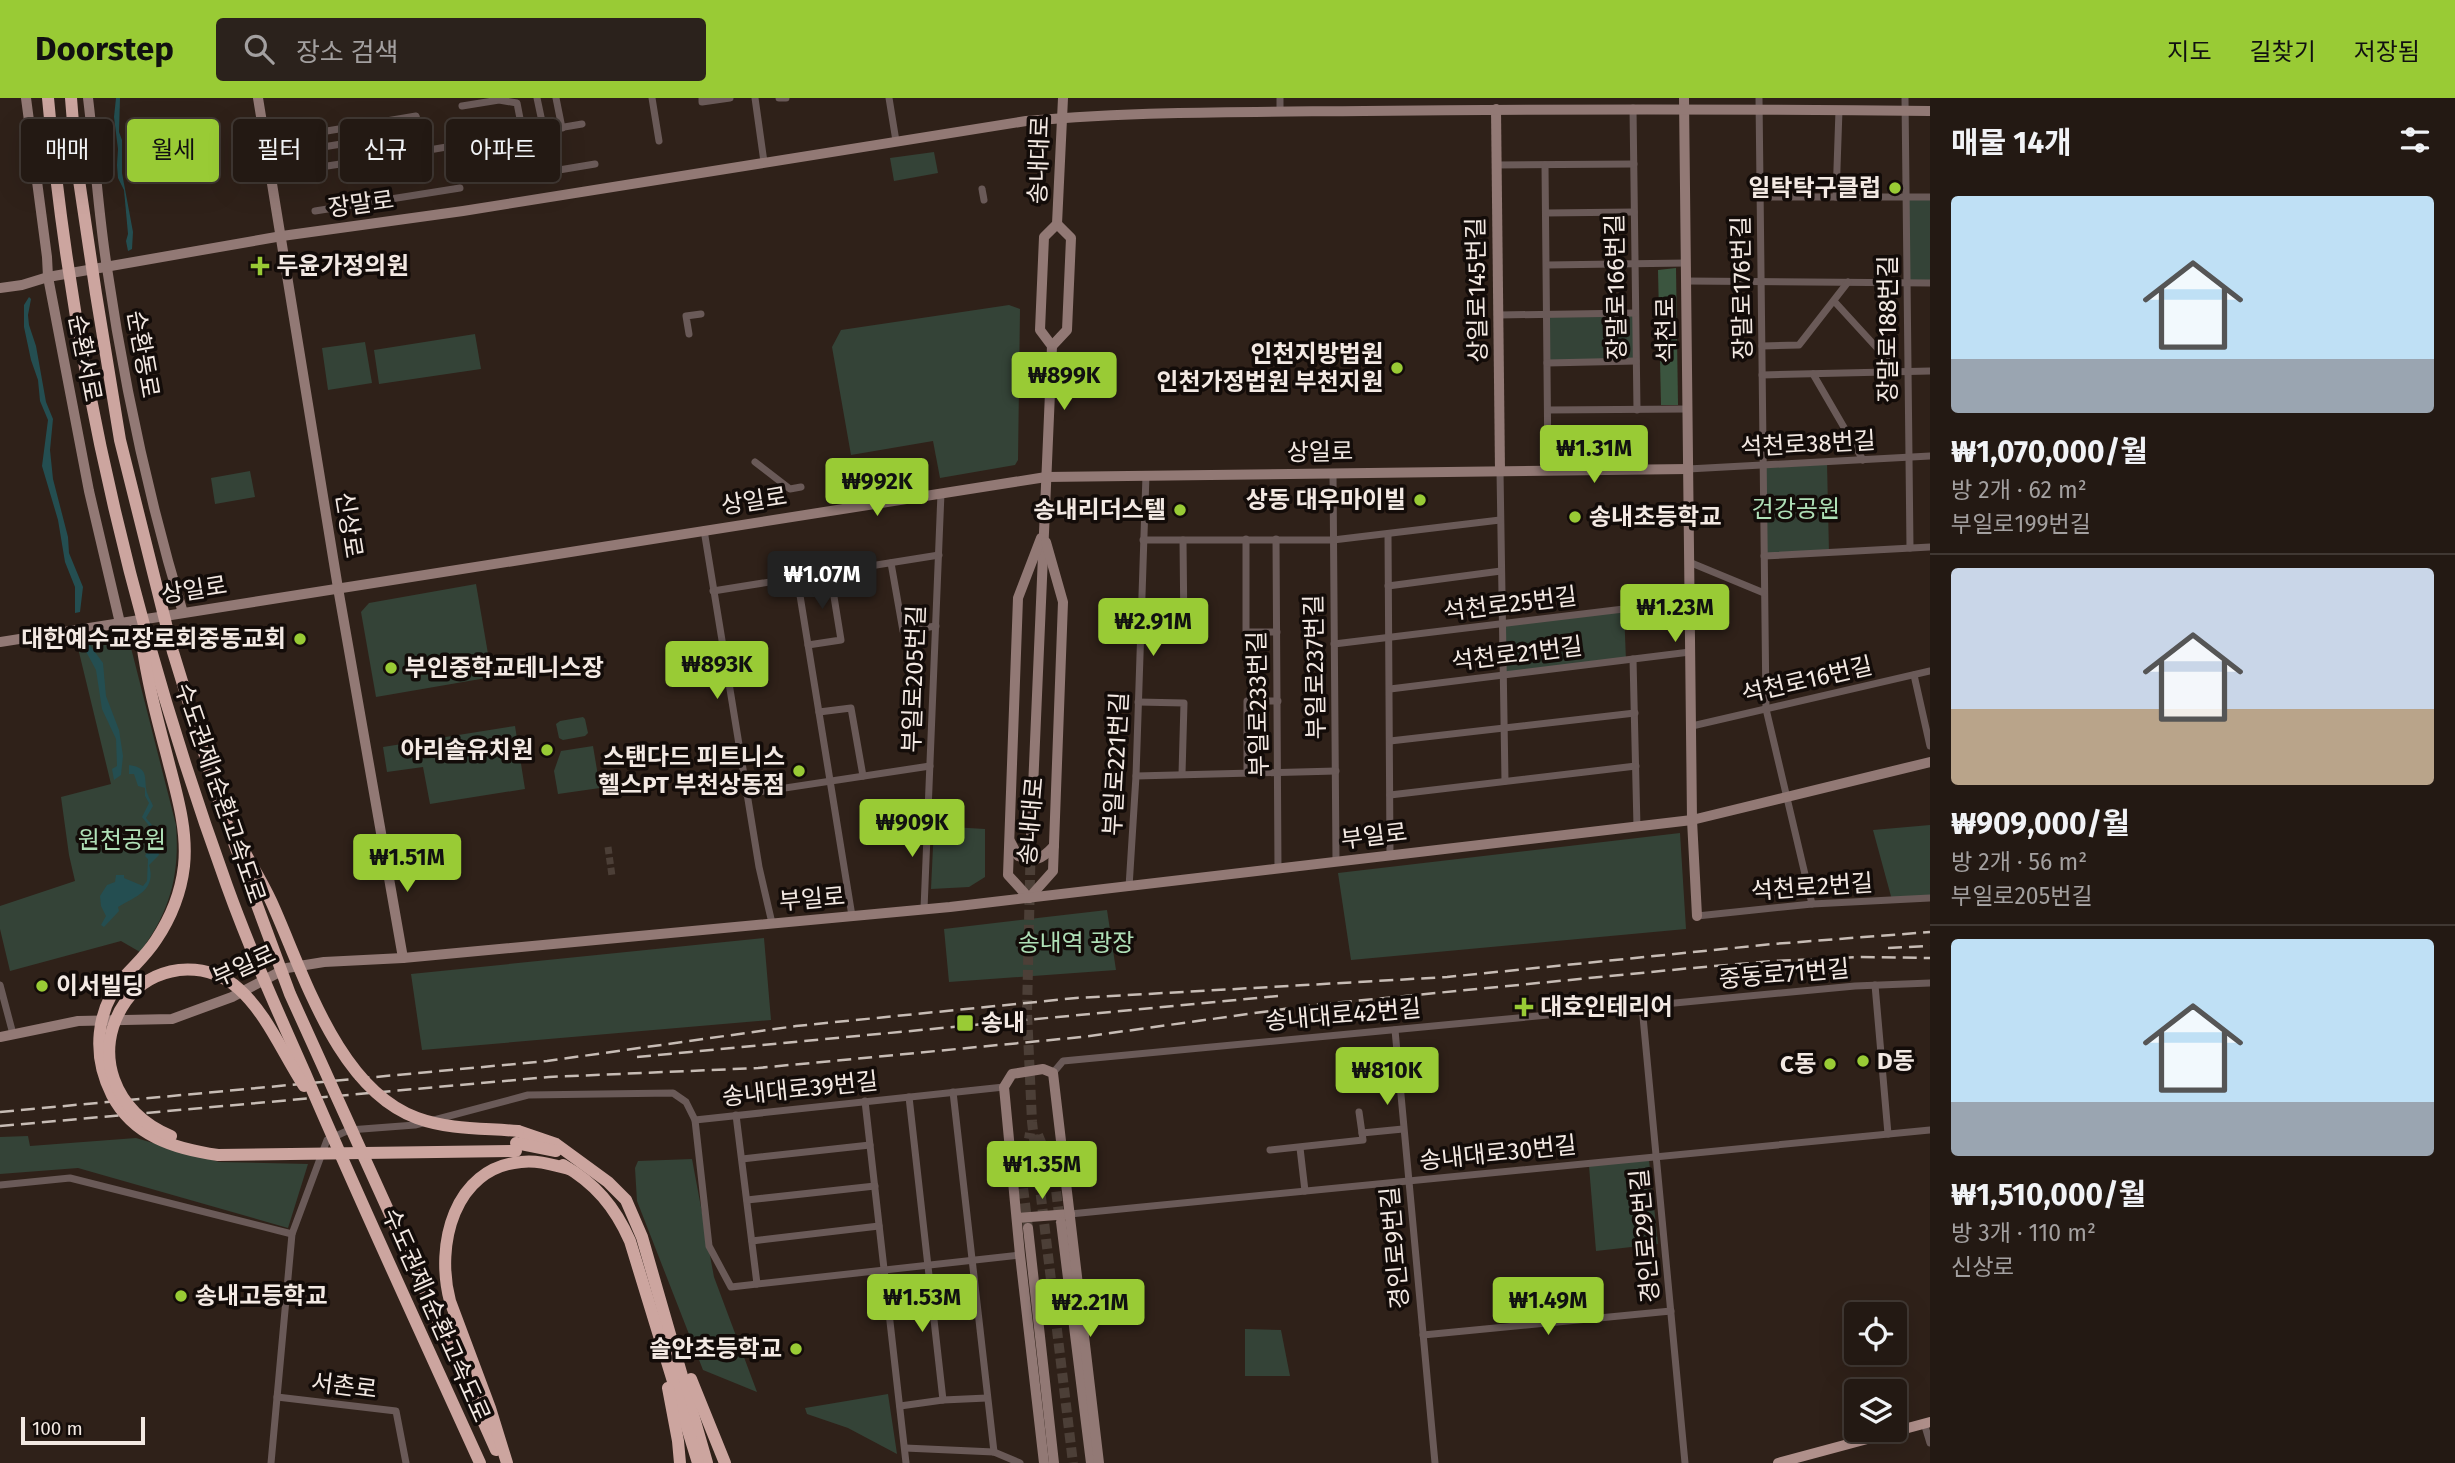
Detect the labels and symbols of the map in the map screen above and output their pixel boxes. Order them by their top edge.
street label: 송내대로 [1023,115,1055,205]
place label: 일탁탁구클럽 [1749,174,1881,202]
marker: 일탁탁구클럽 [1887,180,1903,196]
street label: 장말로 [326,186,396,222]
street label: 장말로166번길 [1601,214,1631,360]
street label: 장말로176번길 [1727,216,1757,360]
street label: 상일로145번길 [1462,217,1492,363]
place label: 두윤가정의원 [276,252,408,280]
street label: 장말로188번길 [1874,255,1902,403]
marker: 두윤가정의원 [250,256,270,276]
street label: 석천로 [1651,297,1681,363]
street label: 순환동로 [122,308,164,400]
street label: 순환서로 [63,312,107,404]
place label: 인천지방법원 인천가정법원 부천지원 [1157,340,1383,396]
pin: ₩899K [1015,352,1113,412]
marker: 인천지방법원 인천가정법원 부천지원 [1389,360,1405,376]
pin: ₩1.31M [1537,426,1651,485]
street label: 석천로38번길 [1740,426,1876,462]
street label: 상일로 [1287,437,1353,467]
pin: ₩992K [828,458,926,518]
street label: 상일로 [719,482,789,520]
place label: 상동 대우마이빌 [1246,486,1406,514]
street label: 신상로 [330,490,368,560]
marker: 상동 대우마이빌 [1412,492,1428,508]
park label: 건강공원 [1752,495,1840,523]
place label: 송내리더스텔 [1034,496,1166,524]
marker: 송내리더스텔 [1172,502,1188,518]
place label: 송내초등학교 [1589,503,1721,531]
marker: 송내초등학교 [1567,509,1583,525]
pin: ₩1.07M [765,552,879,611]
street label: 상일로 [159,571,229,609]
street label: 석천로25번길 [1442,582,1578,626]
pin: ₩1.23M [1618,584,1732,644]
street label: 부일로237번길 [1300,594,1330,740]
pin: ₩2.91M [1096,598,1210,658]
street label: 부일로205번길 [897,605,931,753]
place label: 대한예수교장로회중동교회 [21,625,286,653]
marker: 대한예수교장로회중동교회 [292,631,308,647]
street label: 부일로233번길 [1243,631,1273,777]
street label: 석천로21번길 [1450,632,1584,676]
pin: ₩893K [668,642,766,701]
street label: 석천로16번길 [1739,651,1875,709]
place label: 부인중학교테니스장 [405,654,604,682]
marker: 부인중학교테니스장 [383,660,399,676]
street label: 수도권제1순환고속도로 [169,679,271,907]
street label: 부일로221번길 [1098,691,1134,837]
place label: 아리솔유치원 [401,736,533,764]
marker: 아리솔유치원 [539,742,555,758]
place label: 스탠다드 피트니스 헬스PT 부천상동점 [598,743,785,799]
marker: 스탠다드 피트니스 헬스PT 부천상동점 [791,763,807,779]
street label: 송내대로 [1013,776,1049,866]
pin: ₩909K [863,800,961,859]
street label: 부일로 [1339,818,1409,854]
park label: 원천공원 [78,826,166,854]
pin: ₩1.51M [350,834,464,894]
street label: 석천로2번길 [1750,869,1874,905]
street label: 부일로 [778,882,846,916]
park label: 송내역 광장 [1018,929,1134,957]
street label: 부일로 [208,940,280,992]
street label: 중동로71번길 [1718,954,1850,994]
place label: 이서빌딩 [56,972,144,1000]
marker: 이서빌딩 [34,978,50,994]
place label: 대호인테리어 [1540,993,1672,1021]
street label: 송내대로42번길 [1264,994,1422,1036]
marker: 대호인테리어 [1514,997,1534,1017]
place label: 송내 [981,1009,1025,1037]
marker: 송내 [955,1013,975,1033]
place label: D동 [1877,1047,1915,1075]
pin: ₩810K [1338,1048,1436,1107]
place label: C동 [1780,1050,1816,1078]
marker: D동 [1855,1053,1871,1069]
marker: C동 [1822,1056,1838,1072]
street label: 송내대로39번길 [721,1067,879,1111]
street label: 송내대로30번길 [1418,1131,1578,1175]
pin: ₩1.35M [985,1142,1099,1201]
street label: 경인로29번길 [1625,1168,1665,1304]
street label: 경인로9번길 [1376,1186,1414,1310]
street label: 수도권제1순환고속도로 [376,1204,496,1426]
pin: ₩1.53M [865,1274,979,1334]
pin: ₩1.49M [1491,1278,1605,1337]
pin: ₩2.21M [1033,1280,1147,1339]
place label: 송내고등학교 [195,1282,327,1310]
marker: 송내고등학교 [173,1288,189,1304]
place label: 솔안초등학교 [650,1335,782,1363]
marker: 솔안초등학교 [788,1341,804,1357]
street label: 서촌로 [309,1368,379,1404]
scale bar [21,1414,145,1446]

